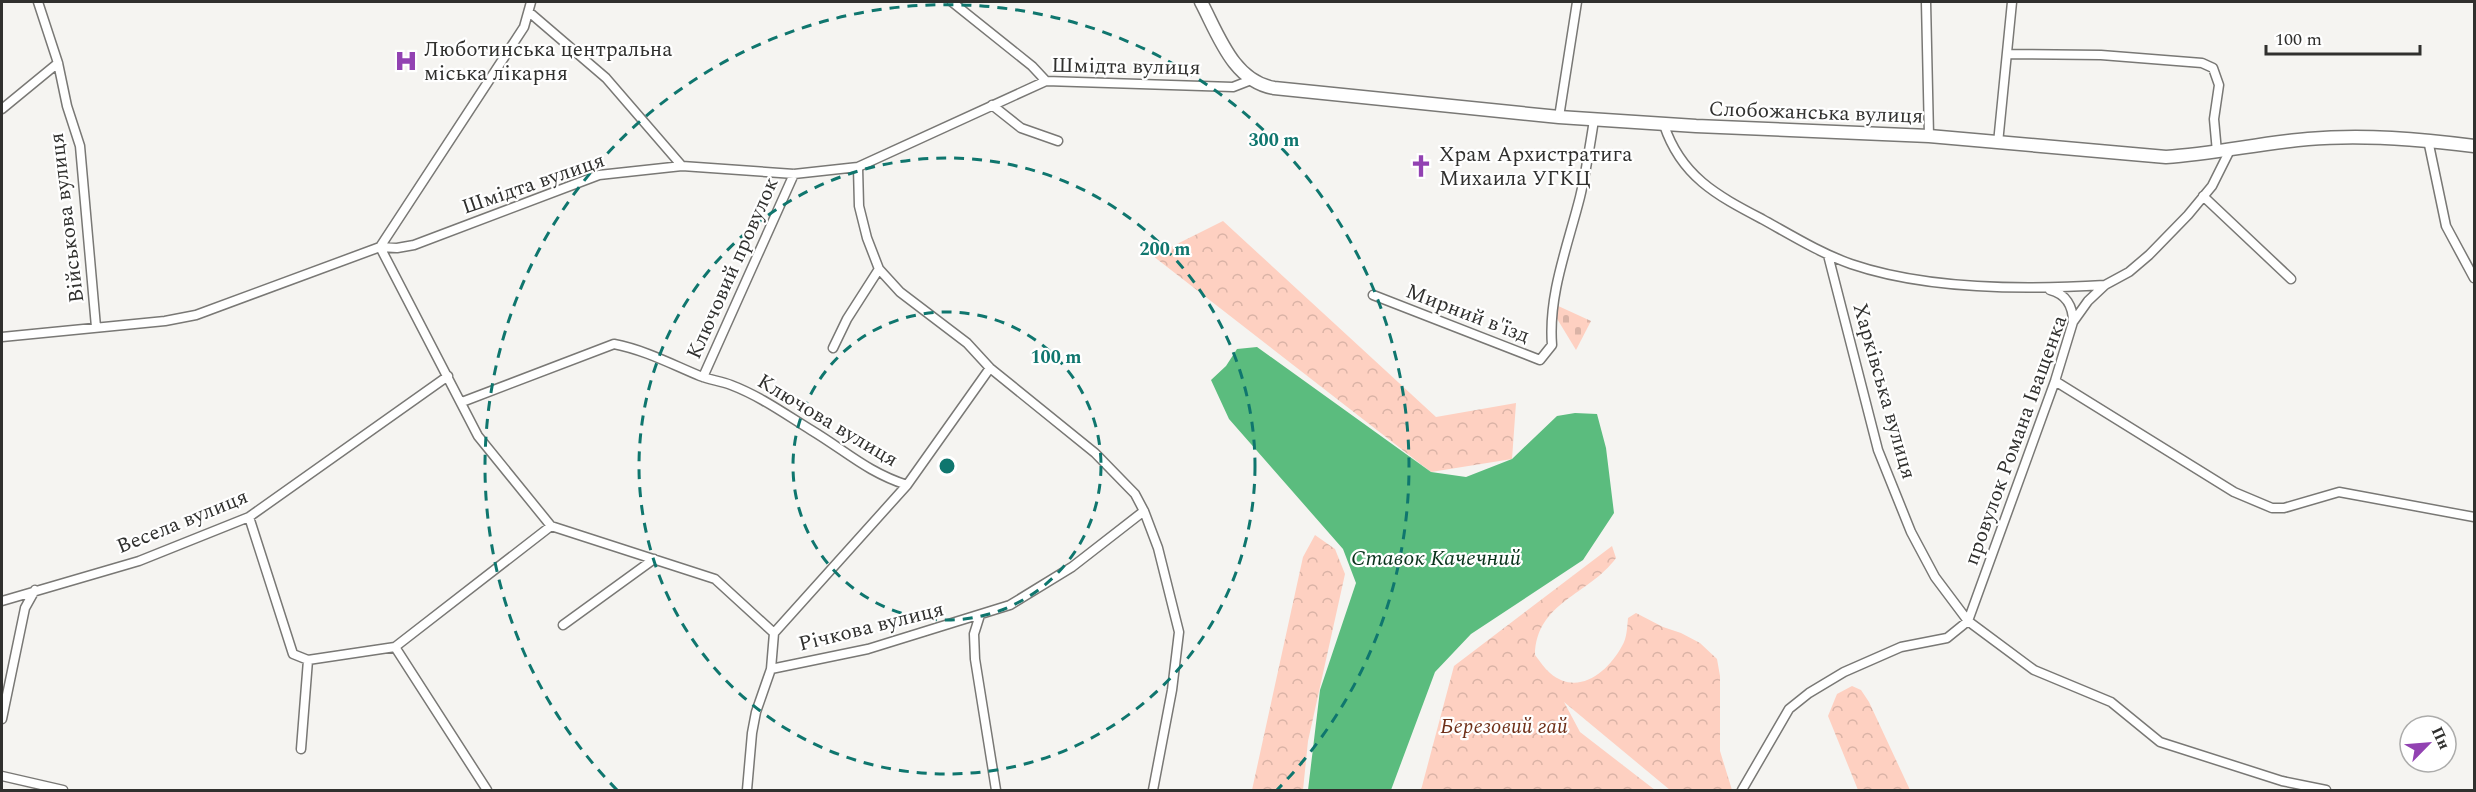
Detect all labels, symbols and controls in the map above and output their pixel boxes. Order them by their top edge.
scale bar [2266,18,2420,56]
text: 100 m [2275,26,2322,53]
place label: Люботинська центральна міська лікарня [424,34,673,90]
hospital icon: Люботинська центральна міська лікарня [393,48,419,74]
street label: Шмідта вулиця [1051,50,1201,84]
street label: Слобожанська вулиця [1708,93,1924,133]
text: 300 m [1248,127,1300,154]
street label: Військова вулиця [41,131,93,305]
place label: Храм Архистратига Михаила УГКЦ [1439,139,1633,195]
street label: Шмідта вулиця [458,145,609,223]
church icon: Храм Архистратига Михаила УГКЦ [1408,153,1434,179]
street label: Ключовий провулок [678,172,788,365]
text: 200 m [1139,236,1191,263]
street label: Мирний в'їзд [1401,276,1534,352]
street label: Харківська вулиця [1844,299,1924,483]
street label: провулок Романа Іващенка [1956,310,2076,570]
text: 100 m [1030,344,1082,371]
street label: Ключова вулиця [751,366,904,476]
centre of rings [937,456,957,476]
street label: Весела вулиця [112,481,253,563]
water label: Ставок Качечний [1351,542,1521,575]
street label: Річкова вулиця [795,593,947,661]
park label: Березовий гай [1440,711,1568,743]
north arrow [2398,714,2458,774]
text: Пн [2425,723,2456,754]

